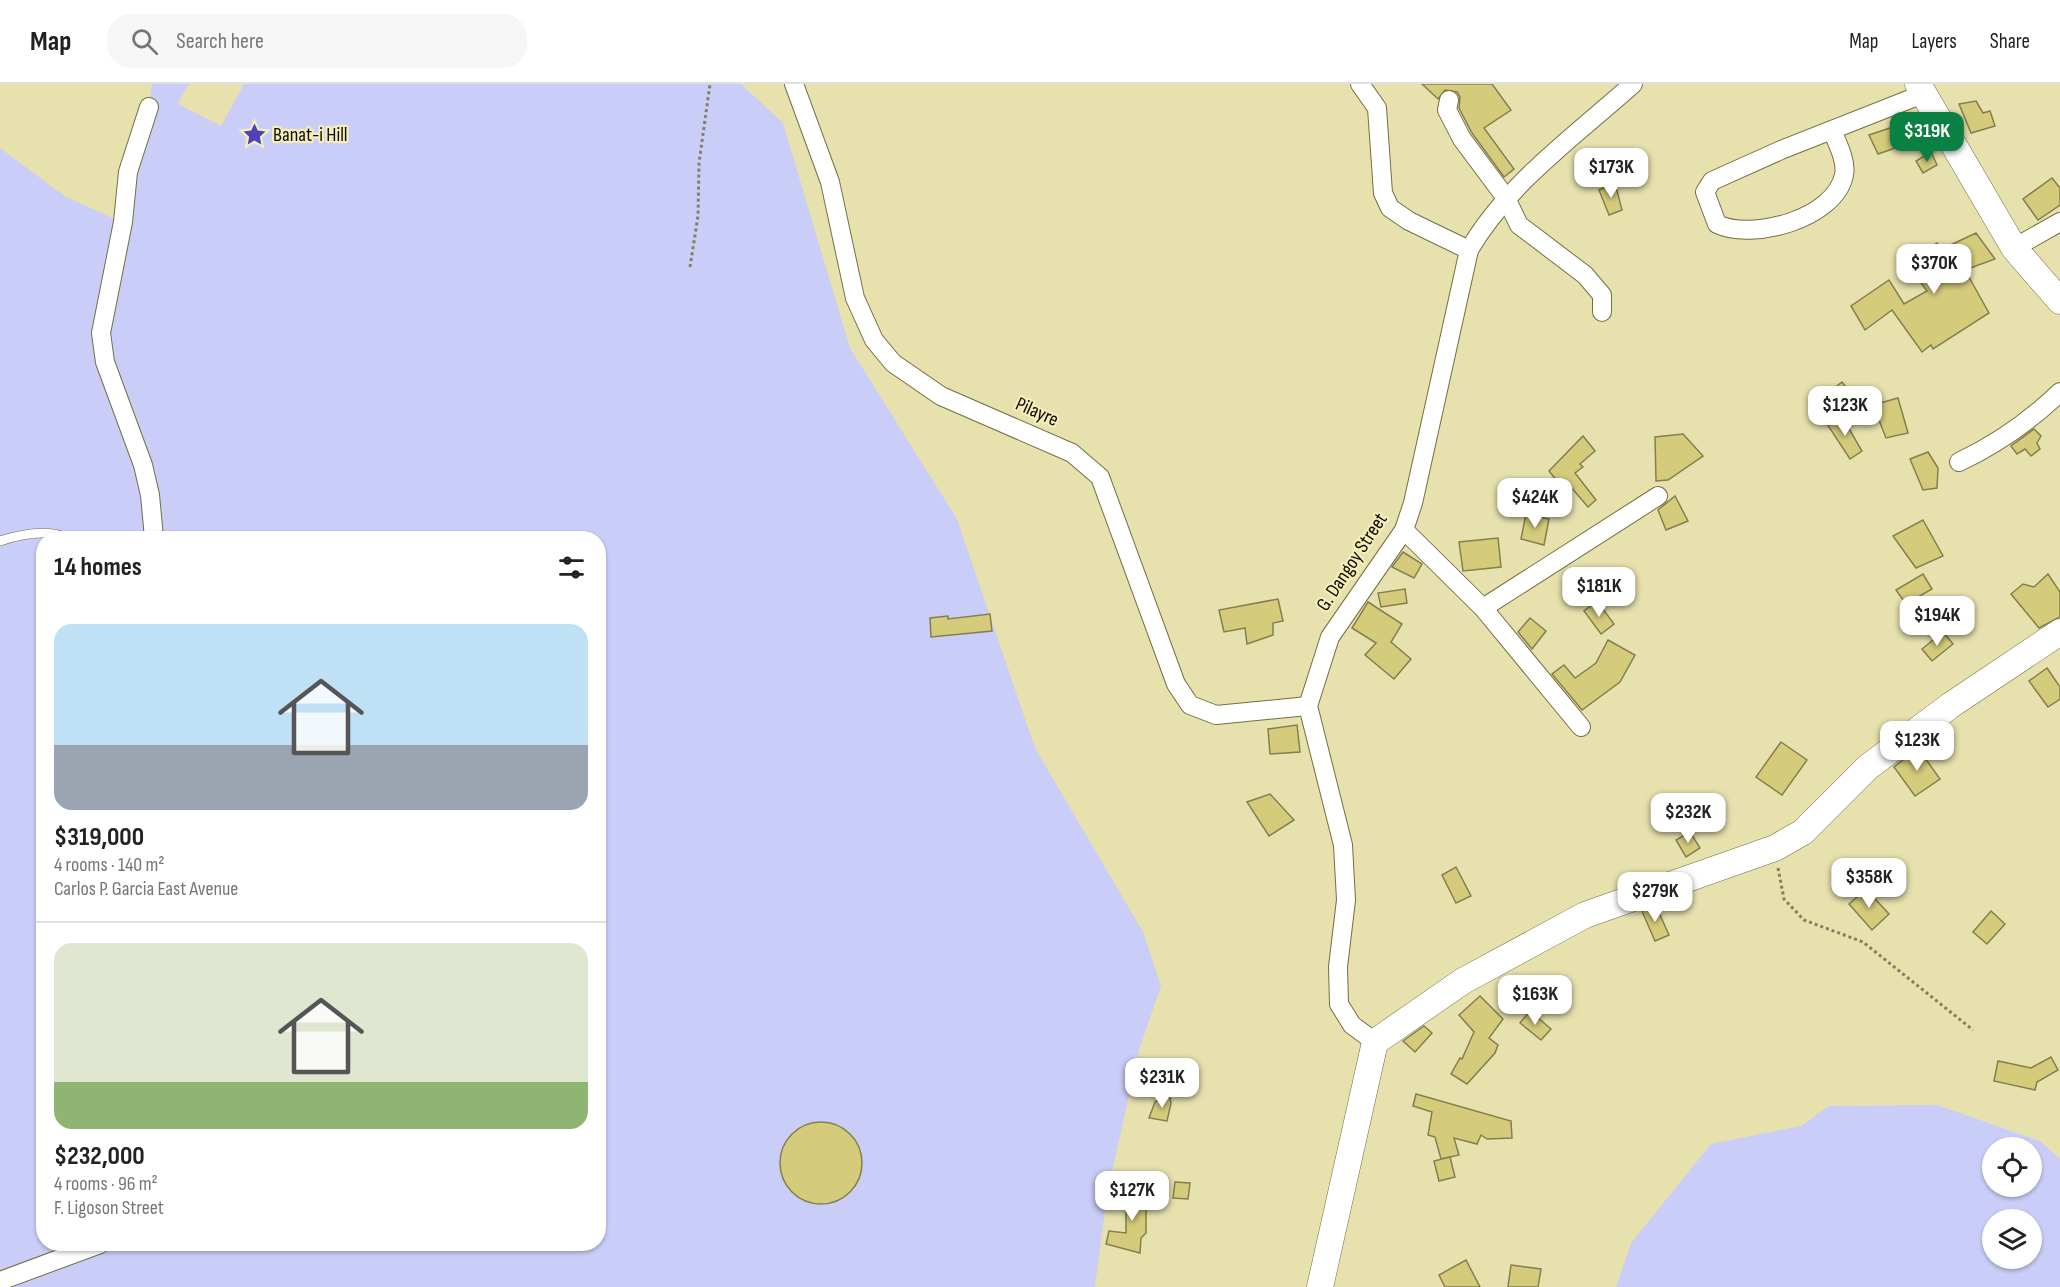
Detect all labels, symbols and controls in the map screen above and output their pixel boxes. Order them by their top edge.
search box [107,14,527,68]
text: Map [30,25,71,58]
icon: search [128,25,161,58]
text: Search here [176,28,264,55]
text: Map [1849,29,1878,54]
text: Layers [1911,29,1957,54]
text: Share [1990,29,2030,54]
pin: $319K [1885,112,1969,163]
text: $319K [1904,119,1950,143]
place icon: Banat-i Hill [242,122,268,148]
place label: Banat-i Hill [273,123,348,147]
pin: $173K [1569,148,1653,199]
text: $173K [1588,155,1634,179]
pin: $370K [1892,244,1976,295]
text: $370K [1910,251,1958,275]
pin: $123K [1803,386,1887,437]
street label: Pilayre [1012,392,1062,432]
text: $123K [1822,393,1868,417]
pin: $424K [1493,478,1577,529]
text: $424K [1511,485,1559,509]
street label: G. Dangoy Street [1311,508,1393,616]
icon: filters [555,551,588,584]
text: 14 homes [54,552,142,583]
pin: $181K [1557,567,1641,618]
text: $181K [1576,574,1622,598]
pin: $194K [1895,596,1979,647]
text: $194K [1914,603,1960,627]
icon: home [267,663,375,771]
pin: $123K [1875,721,1959,772]
text: $123K [1894,728,1940,752]
pin: $232K [1646,793,1730,844]
text: $232K [1665,800,1711,824]
text: $319,000 [54,822,144,853]
text: 4 rooms · 140 m² [54,853,164,877]
pin: $358K [1827,858,1911,909]
text: $358K [1845,865,1893,889]
pin: $279K [1613,872,1697,923]
text: Carlos P. Garcia East Avenue [54,877,238,901]
text: $279K [1631,879,1679,903]
pin: $163K [1493,975,1577,1026]
icon: home [267,982,375,1090]
text: $163K [1512,982,1558,1006]
pin: $231K [1120,1058,1204,1109]
text: $231K [1139,1065,1185,1089]
map controls [1982,1137,2042,1269]
button: locate [1982,1137,2042,1197]
text: $232,000 [54,1141,145,1172]
pin: $127K [1090,1171,1174,1222]
text: 4 rooms · 96 m² [54,1172,158,1196]
text: $127K [1109,1178,1155,1202]
text: F. Ligoson Street [54,1196,164,1220]
button: layers [1982,1209,2042,1269]

